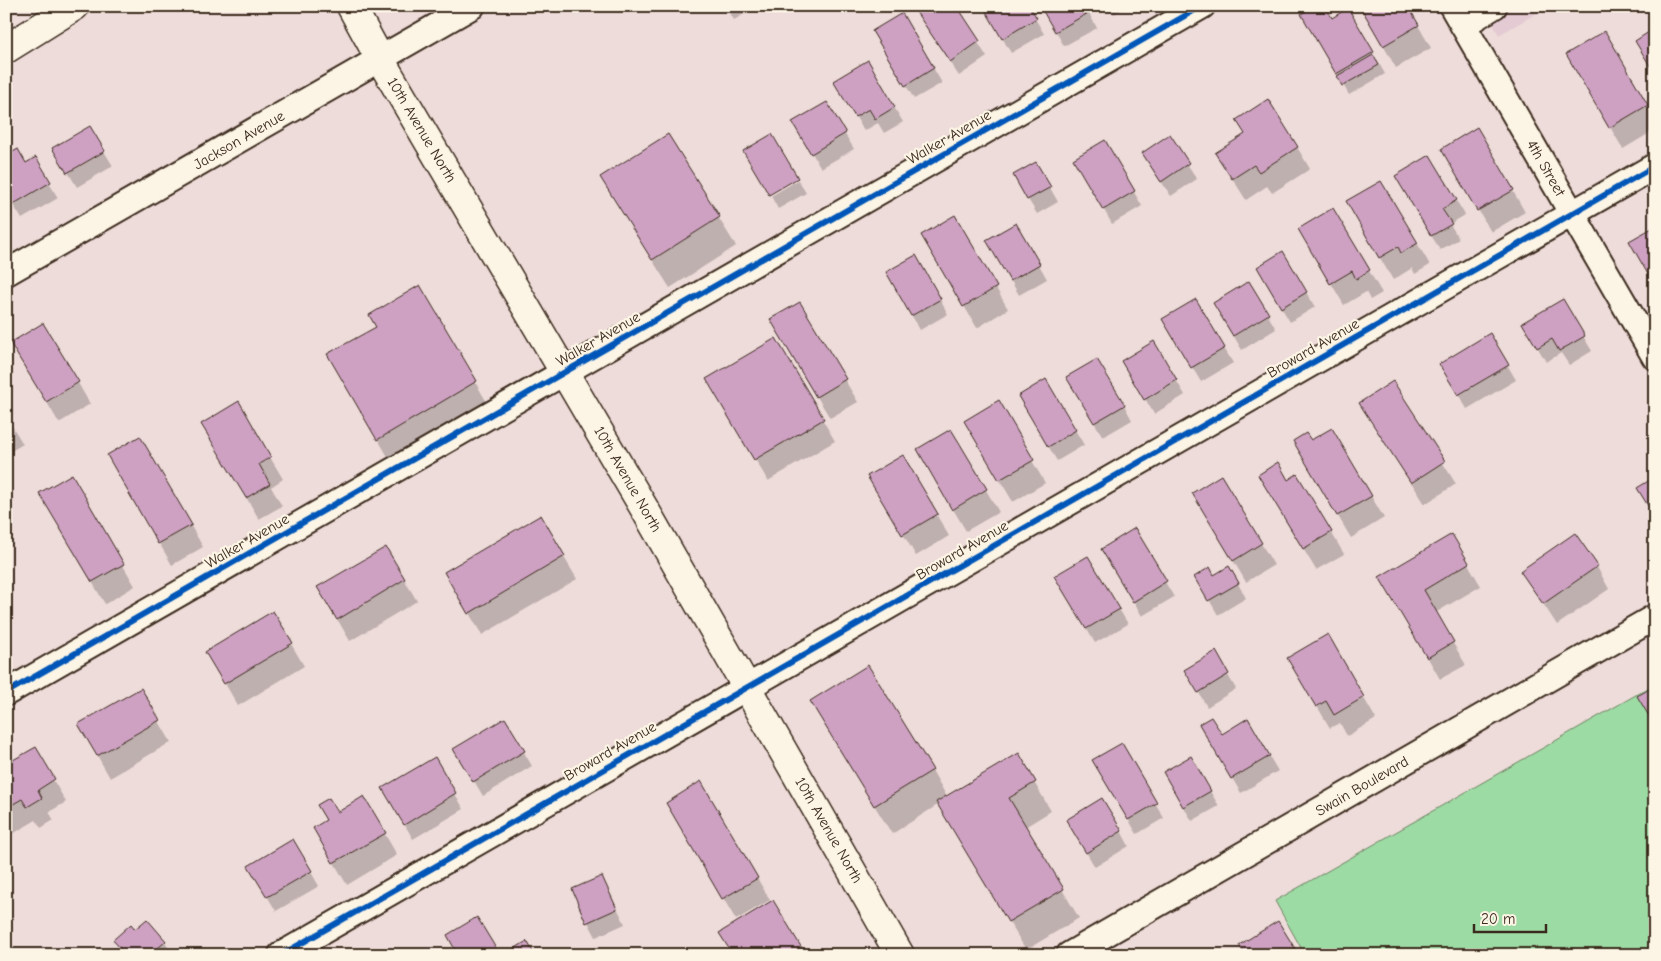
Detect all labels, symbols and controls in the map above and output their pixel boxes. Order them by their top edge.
street label: 10th Avenue North [384,74,460,186]
street label: Walker Avenue [904,105,995,168]
street label: Jackson Avenue [190,106,288,173]
street label: 4th Street [1523,137,1570,200]
street label: Walker Avenue [553,307,644,370]
street label: Broward Avenue [1264,314,1363,382]
street label: 10th Avenue North [590,423,666,535]
street label: Walker Avenue [202,509,293,572]
street label: Broward Avenue [913,516,1012,584]
street label: Broward Avenue [561,717,660,785]
street label: Swain Boulevard [1312,752,1412,820]
street label: 10th Avenue North [791,774,867,886]
scale bar [1474,901,1546,933]
text: 20 m [1481,910,1515,928]

